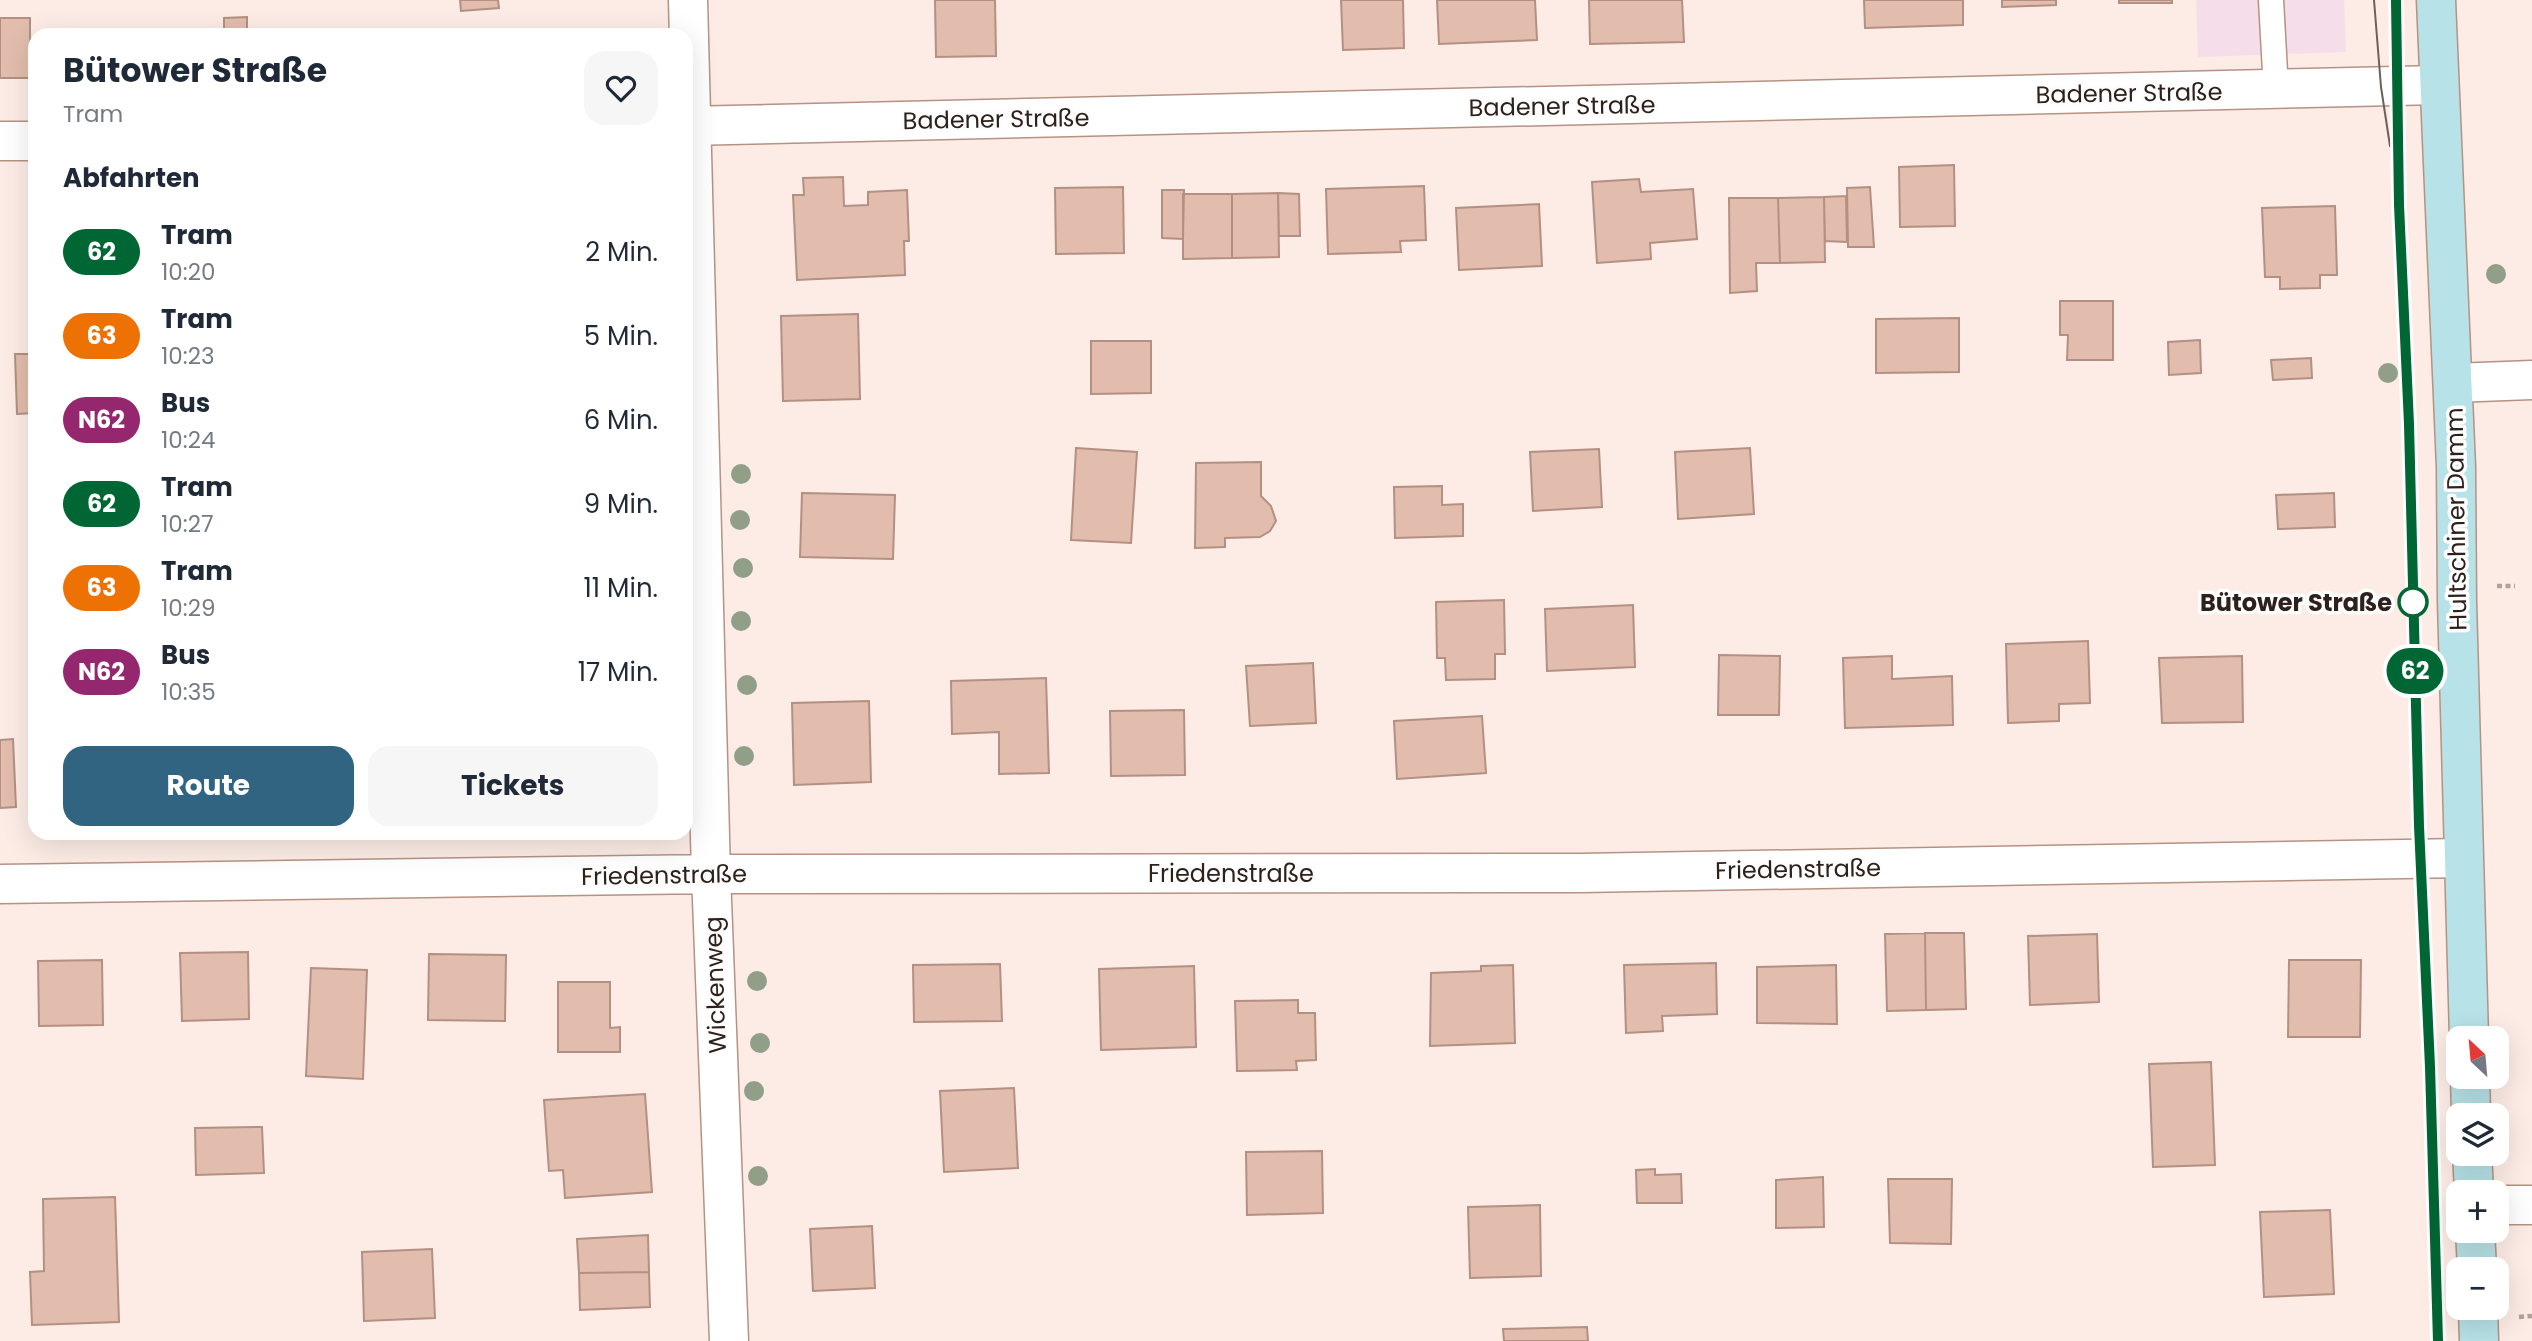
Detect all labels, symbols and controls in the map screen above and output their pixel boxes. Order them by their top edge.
text: Bütower Straße [63,47,327,94]
button: heart [584,51,658,125]
street label: Badener Straße [2035,75,2223,111]
street label: Badener Straße [1468,88,1656,124]
text: Tram [63,98,123,130]
street label: Badener Straße [902,101,1090,137]
text: Abfahrten [63,160,200,196]
text: Tram [161,217,233,253]
text: 2 Min. [585,234,658,270]
text: 62 [87,235,116,268]
text: 10:20 [161,256,215,288]
text: Tram [161,301,233,337]
text: 5 Min. [584,318,658,354]
text: 63 [87,319,116,352]
text: 10:23 [161,340,214,372]
text: Bus [161,385,210,421]
text: 6 Min. [584,402,658,438]
text: N62 [78,403,125,436]
street label: Hultschiner Damm [2438,407,2474,631]
text: 10:24 [161,424,215,456]
text: Tram [161,469,233,505]
text: 9 Min. [584,486,658,522]
text: 62 [87,487,116,520]
text: 10:27 [161,508,214,540]
text: Tram [161,553,233,589]
text: 11 Min. [584,570,658,606]
text: 63 [87,571,116,604]
place label: Bütower Straße [2200,586,2392,619]
marker: Bütower Straße [2398,587,2428,617]
text: 10:29 [161,592,215,624]
text: Bus [161,637,210,673]
line badge: 62 [2384,648,2446,694]
text: 17 Min. [578,654,658,690]
text: 62 [2401,654,2430,687]
text: N62 [78,655,125,688]
text: 10:35 [161,676,216,708]
button: Route [63,746,354,826]
button: Tickets [368,746,658,826]
street label: Friedenstraße [1715,851,1881,887]
street label: Friedenstraße [581,857,747,893]
street label: Friedenstraße [1148,857,1314,890]
street label: Wickenweg [696,916,734,1054]
north arrow [2446,1026,2510,1088]
map controls [2446,1026,2509,1320]
button: layers [2446,1103,2509,1166]
button: + [2446,1180,2509,1243]
button: − [2446,1257,2509,1320]

